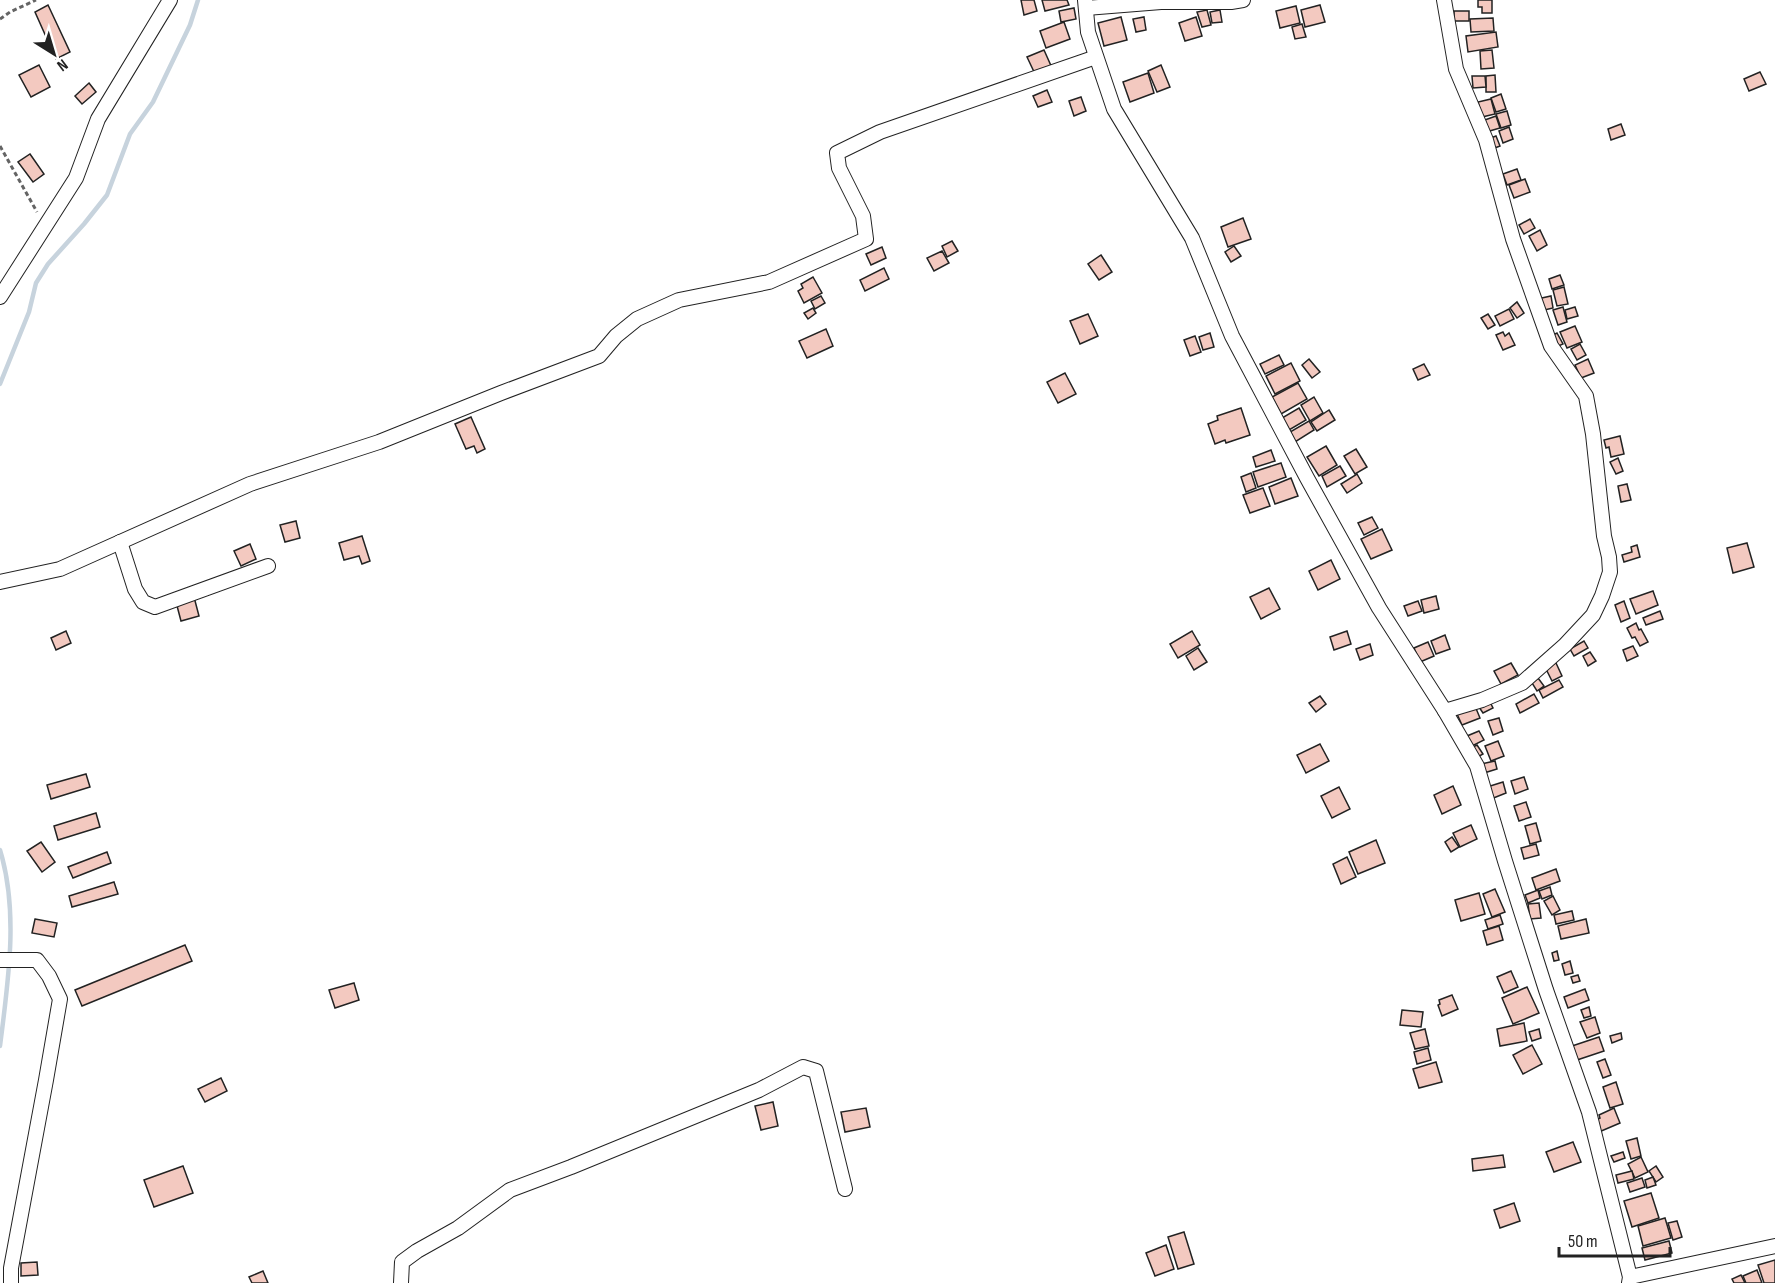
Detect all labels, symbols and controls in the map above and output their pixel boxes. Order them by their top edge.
north arrow [24,24,84,84]
text: N [53,55,71,75]
scale bar [1559,1220,1670,1258]
text: 50 m [1568,1231,1598,1252]

